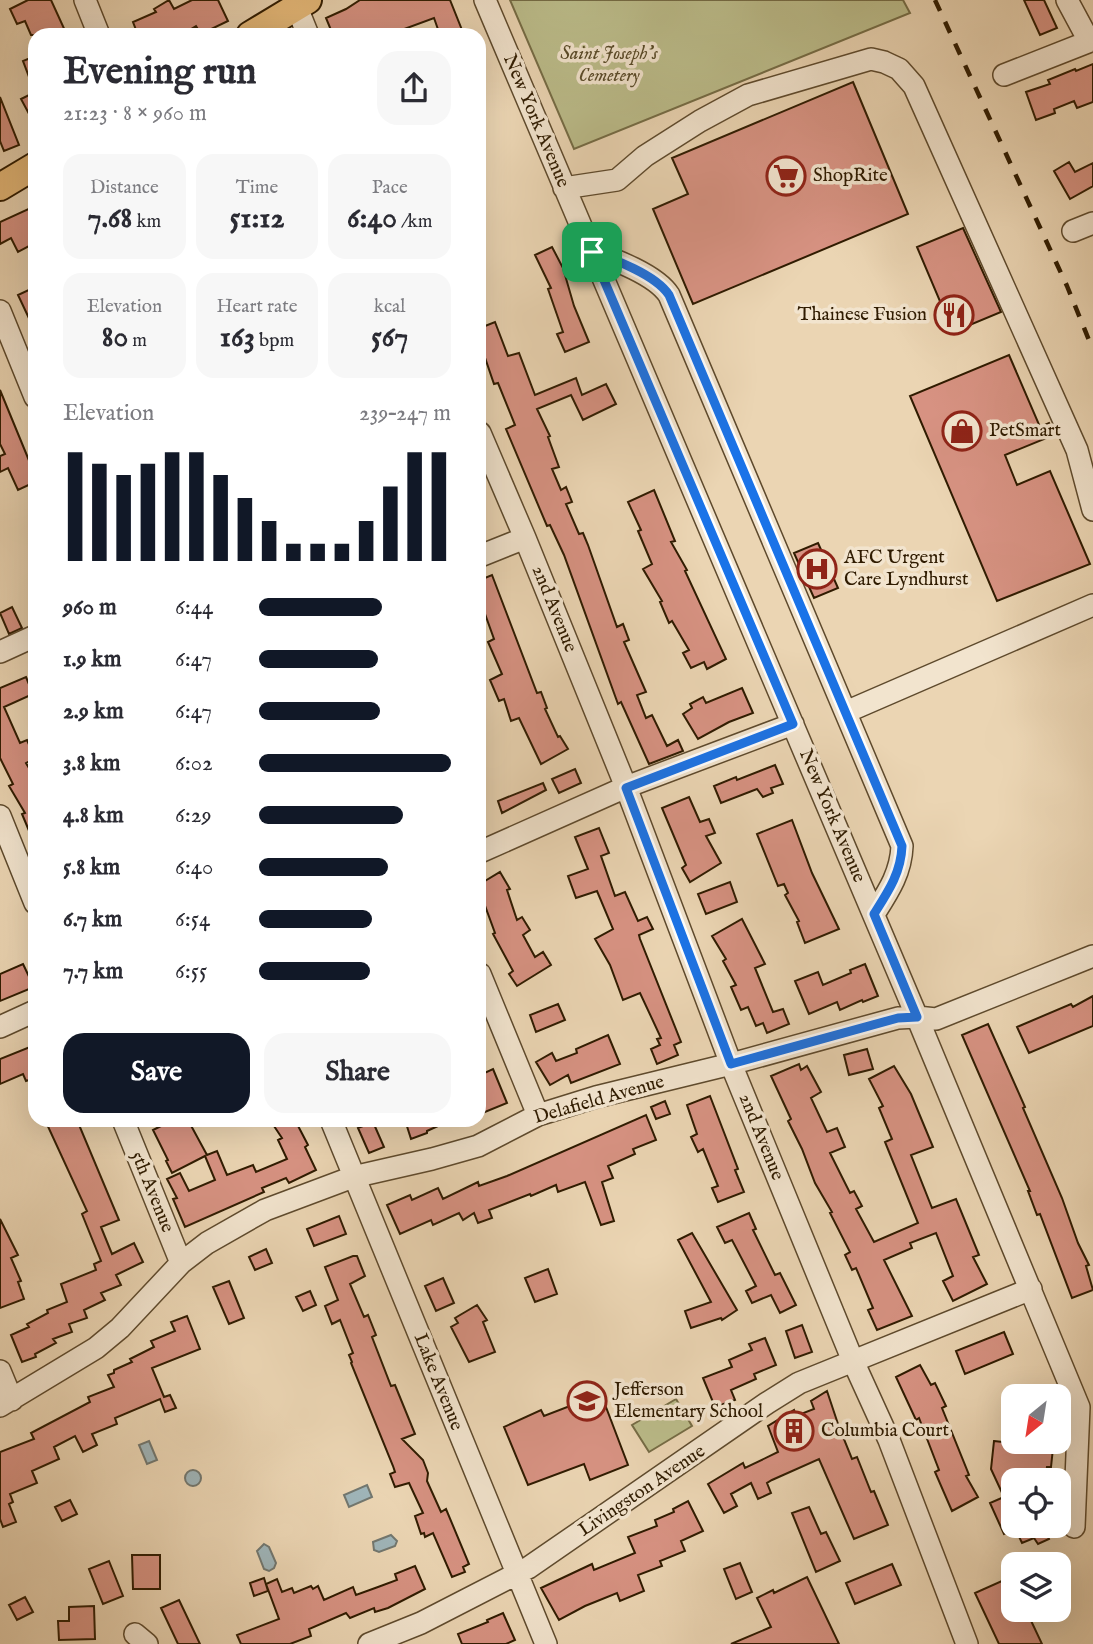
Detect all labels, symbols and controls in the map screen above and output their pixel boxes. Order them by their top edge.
park label: Saint Joseph's Cemetery [560,42,658,88]
text: Evening run [63,49,257,97]
button: share [377,51,451,125]
street label: New York Avenue [497,51,575,192]
text: 21:23 · 8 × 960 m [63,99,207,128]
supermarket icon: ShopRite [765,155,807,197]
place label: ShopRite [813,164,888,188]
text: Distance [90,176,159,200]
text: Time [236,176,278,200]
text: Pace [372,176,408,200]
text: 7.68 [87,200,132,238]
text: 51:12 [229,200,285,238]
text: 6:40 [347,200,397,238]
text: km [132,210,161,234]
text: /km [397,210,432,234]
pin [562,222,622,282]
icon: arrive [573,233,611,271]
restaurant icon: Thainese Fusion [933,294,975,336]
text: Elevation [87,295,162,319]
text: Heart rate [216,295,298,319]
text: kcal [374,295,405,319]
place label: Thainese Fusion [798,303,927,327]
text: 80 [102,319,128,357]
text: 163 [220,319,255,357]
text: 567 [371,319,408,357]
text: m [128,329,147,353]
text: bpm [255,329,294,353]
text: Elevation [63,399,154,428]
text: 239–247 m [359,399,451,428]
shop icon: PetSmart [941,410,983,452]
place label: PetSmart [989,419,1062,443]
place label: AFC Urgent Care Lyndhurst [843,546,969,592]
hospital icon: AFC Urgent Care Lyndhurst [796,548,838,590]
street label: 2nd Avenue [526,562,582,656]
text: 960 m [63,593,117,622]
text: 6:44 [175,593,213,622]
text: 1.9 km [63,645,122,674]
text: 6:47 [175,645,212,674]
text: 2.9 km [63,697,124,726]
text: 6:47 [175,697,212,726]
street label: New York Avenue [793,746,871,887]
text: 3.8 km [63,749,121,778]
text: 6:02 [175,749,213,778]
text: 4.8 km [63,801,124,830]
text: 6:29 [175,801,212,830]
text: 5.8 km [63,853,120,882]
text: 6:40 [175,853,213,882]
text: 6.7 km [63,905,122,934]
text: 6:54 [175,905,210,934]
text: 7.7 km [63,957,123,986]
text: 6:55 [175,957,207,986]
button: Save [63,1033,250,1113]
button: Share [264,1033,451,1113]
street label: Delafield Avenue [531,1070,667,1130]
street label: 2nd Avenue [733,1090,789,1184]
street label: 5th Avenue [125,1148,179,1236]
street label: Lake Avenue [408,1330,468,1434]
place label: Jefferson Elementary School [612,1378,764,1424]
school or university icon: Jefferson Elementary School [566,1380,608,1422]
north arrow [1001,1384,1071,1454]
map controls [1001,1384,1071,1622]
building icon: Columbia Court [773,1410,815,1452]
place label: Columbia Court [821,1419,949,1443]
street label: Livingston Avenue [574,1439,710,1542]
button: locate [1001,1468,1071,1538]
button: layers [1001,1552,1071,1622]

